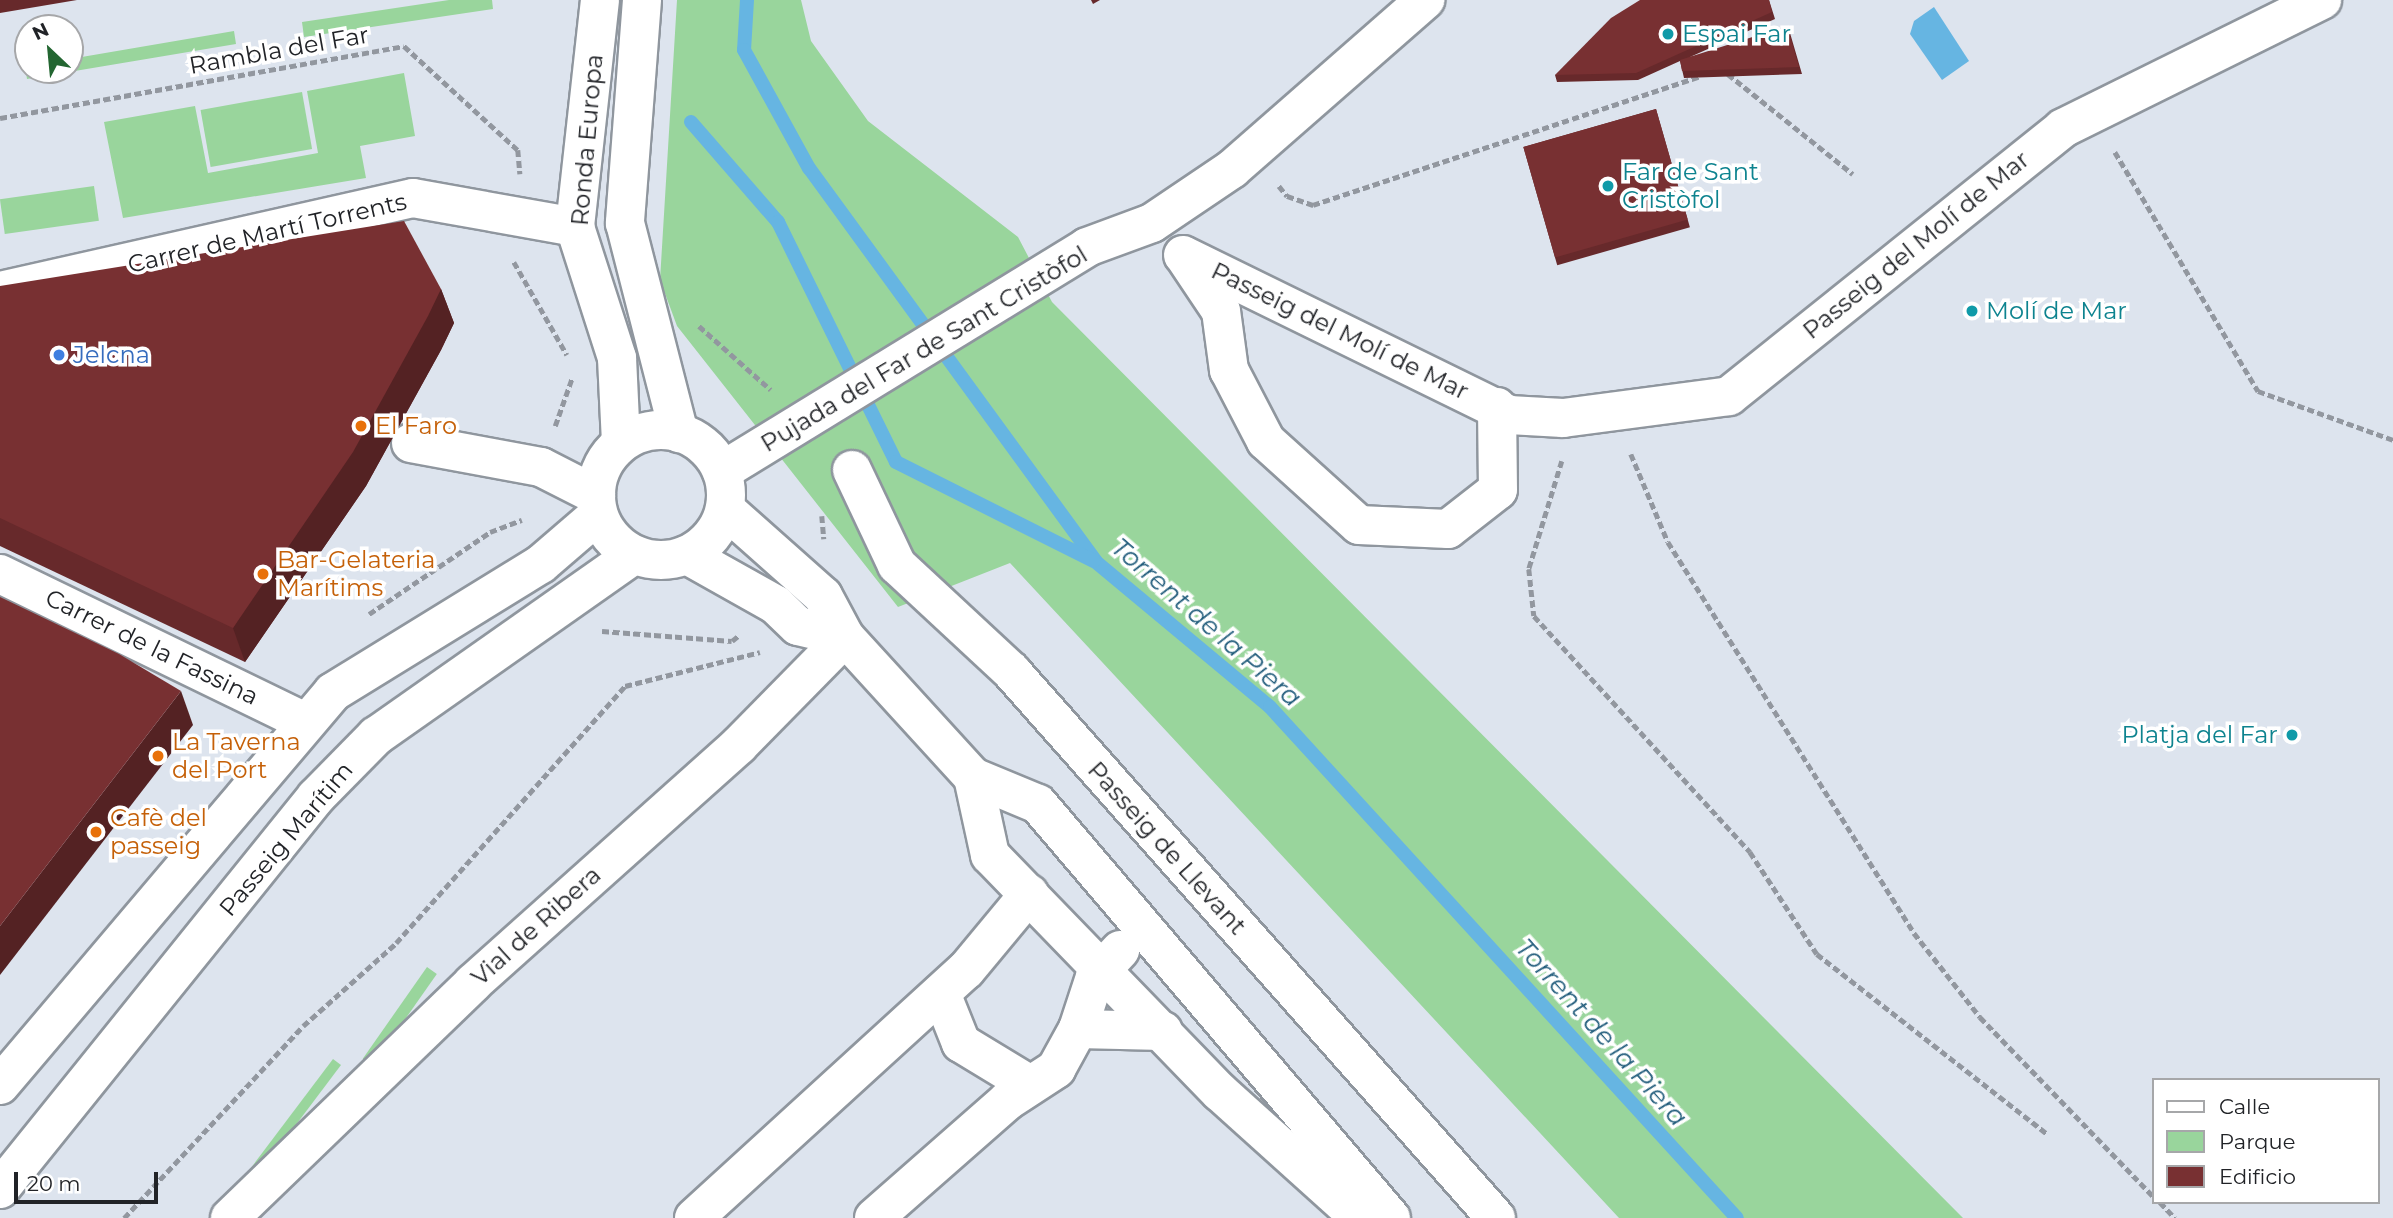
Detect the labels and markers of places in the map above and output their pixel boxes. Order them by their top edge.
place label: Espai Far [1682,20,1791,48]
marker: Espai Far [1660,26,1676,42]
place label: Far de Sant Cristòfol [1622,158,1759,214]
marker: Far de Sant Cristòfol [1600,178,1616,194]
place label: Molí de Mar [1986,297,2127,325]
marker: Molí de Mar [1964,303,1980,319]
place label: Jelcna [73,341,150,369]
marker: Jelcna [51,347,67,363]
place label: El Faro [375,412,457,440]
marker: El Faro [353,418,369,434]
place label: Bar-Gelateria Marítims [277,546,435,602]
marker: Bar-Gelateria Marítims [255,566,271,582]
place label: Platja del Far [2121,721,2278,749]
marker: Platja del Far [2284,727,2300,743]
place label: La Taverna del Port [172,728,301,784]
marker: La Taverna del Port [150,748,166,764]
place label: Cafè del passeig [110,804,207,860]
marker: Cafè del passeig [88,824,104,840]

